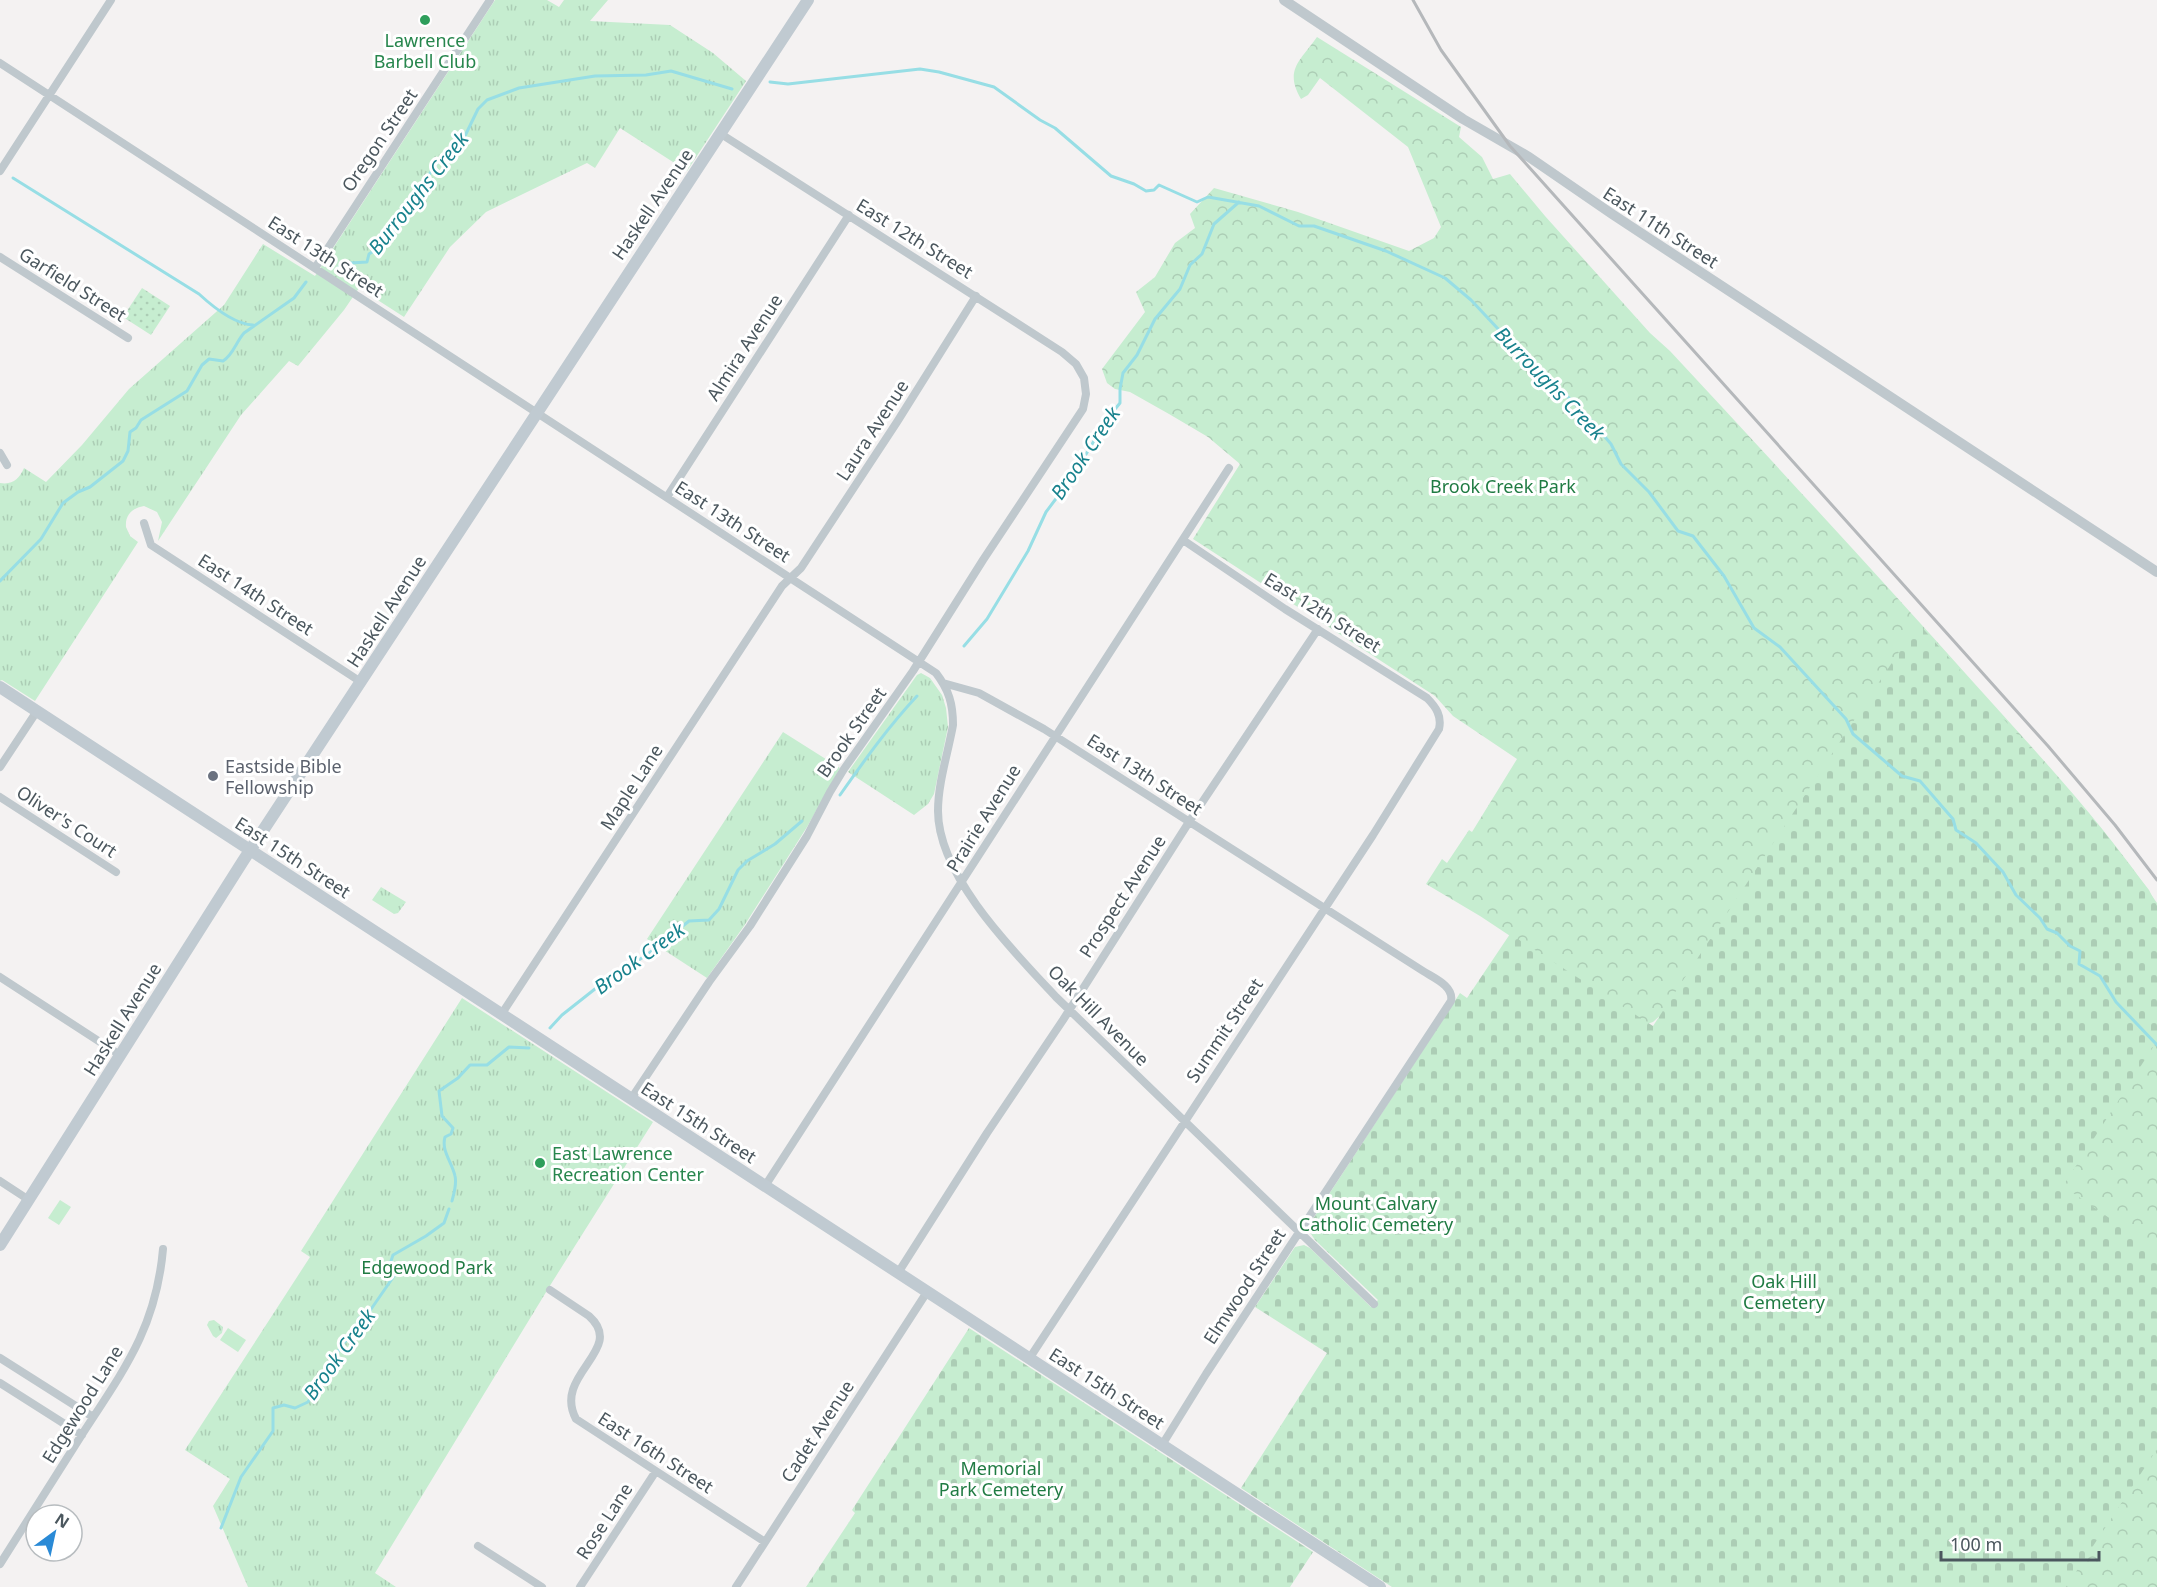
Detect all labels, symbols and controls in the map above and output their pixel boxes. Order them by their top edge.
marker: Lawrence Barbell Club [418,13,432,27]
place label: Lawrence Barbell Club [374,28,476,73]
street label: Oregon Street [336,83,423,196]
water label: Burroughs Creek [362,125,475,260]
street label: Haskell Avenue [606,144,698,264]
street label: East 11th Street [1599,181,1724,274]
street label: East 12th Street [852,193,978,284]
street label: East 13th Street [264,210,389,303]
street label: Garfield Street [15,241,132,327]
street label: Almira Avenue [701,289,787,405]
water label: Burroughs Creek [1489,320,1612,446]
street label: Laura Avenue [830,375,914,485]
water label: Brook Creek [1044,400,1127,505]
park label: Brook Creek Park [1430,474,1576,498]
street label: East 13th Street [671,475,796,568]
street label: East 14th Street [194,548,319,641]
street label: Haskell Avenue [341,550,431,672]
street label: East 12th Street [1260,567,1386,658]
street label: Brook Street [811,682,891,782]
street label: East 13th Street [1083,728,1208,821]
street label: Maple Lane [594,739,668,835]
place label: Eastside Bible Fellowship [225,754,342,799]
street label: Prairie Avenue [940,760,1026,876]
marker: Eastside Bible Fellowship [206,769,220,783]
street label: Oliver's Court [12,780,122,863]
street label: East 15th Street [231,811,356,904]
street label: Prospect Avenue [1073,830,1171,962]
water label: Brook Creek [588,915,691,1000]
street label: Haskell Avenue [78,958,166,1080]
street label: Oak Hill Avenue [1043,959,1155,1071]
street label: Summit Street [1180,973,1268,1087]
street label: East 15th Street [637,1076,762,1169]
place label: East Lawrence Recreation Center [552,1141,704,1186]
marker: East Lawrence Recreation Center [533,1156,547,1170]
park label: Mount Calvary Catholic Cemetery [1299,1191,1454,1236]
street label: Elmwood Street [1198,1223,1291,1348]
park label: Edgewood Park [361,1255,493,1279]
park label: Oak Hill Cemetery [1743,1269,1826,1314]
water label: Brook Creek [297,1302,382,1405]
street label: Edgewood Lane [36,1341,128,1467]
street label: East 15th Street [1045,1342,1170,1435]
street label: Cadet Avenue [775,1375,859,1487]
street label: East 16th Street [594,1406,719,1499]
park label: Memorial Park Cemetery [939,1456,1064,1501]
street label: Rose Lane [570,1478,638,1564]
north arrow [24,1503,84,1563]
text: N [51,1508,74,1533]
scale bar [1941,1524,2098,1562]
text: 100 m [1950,1532,2002,1556]

